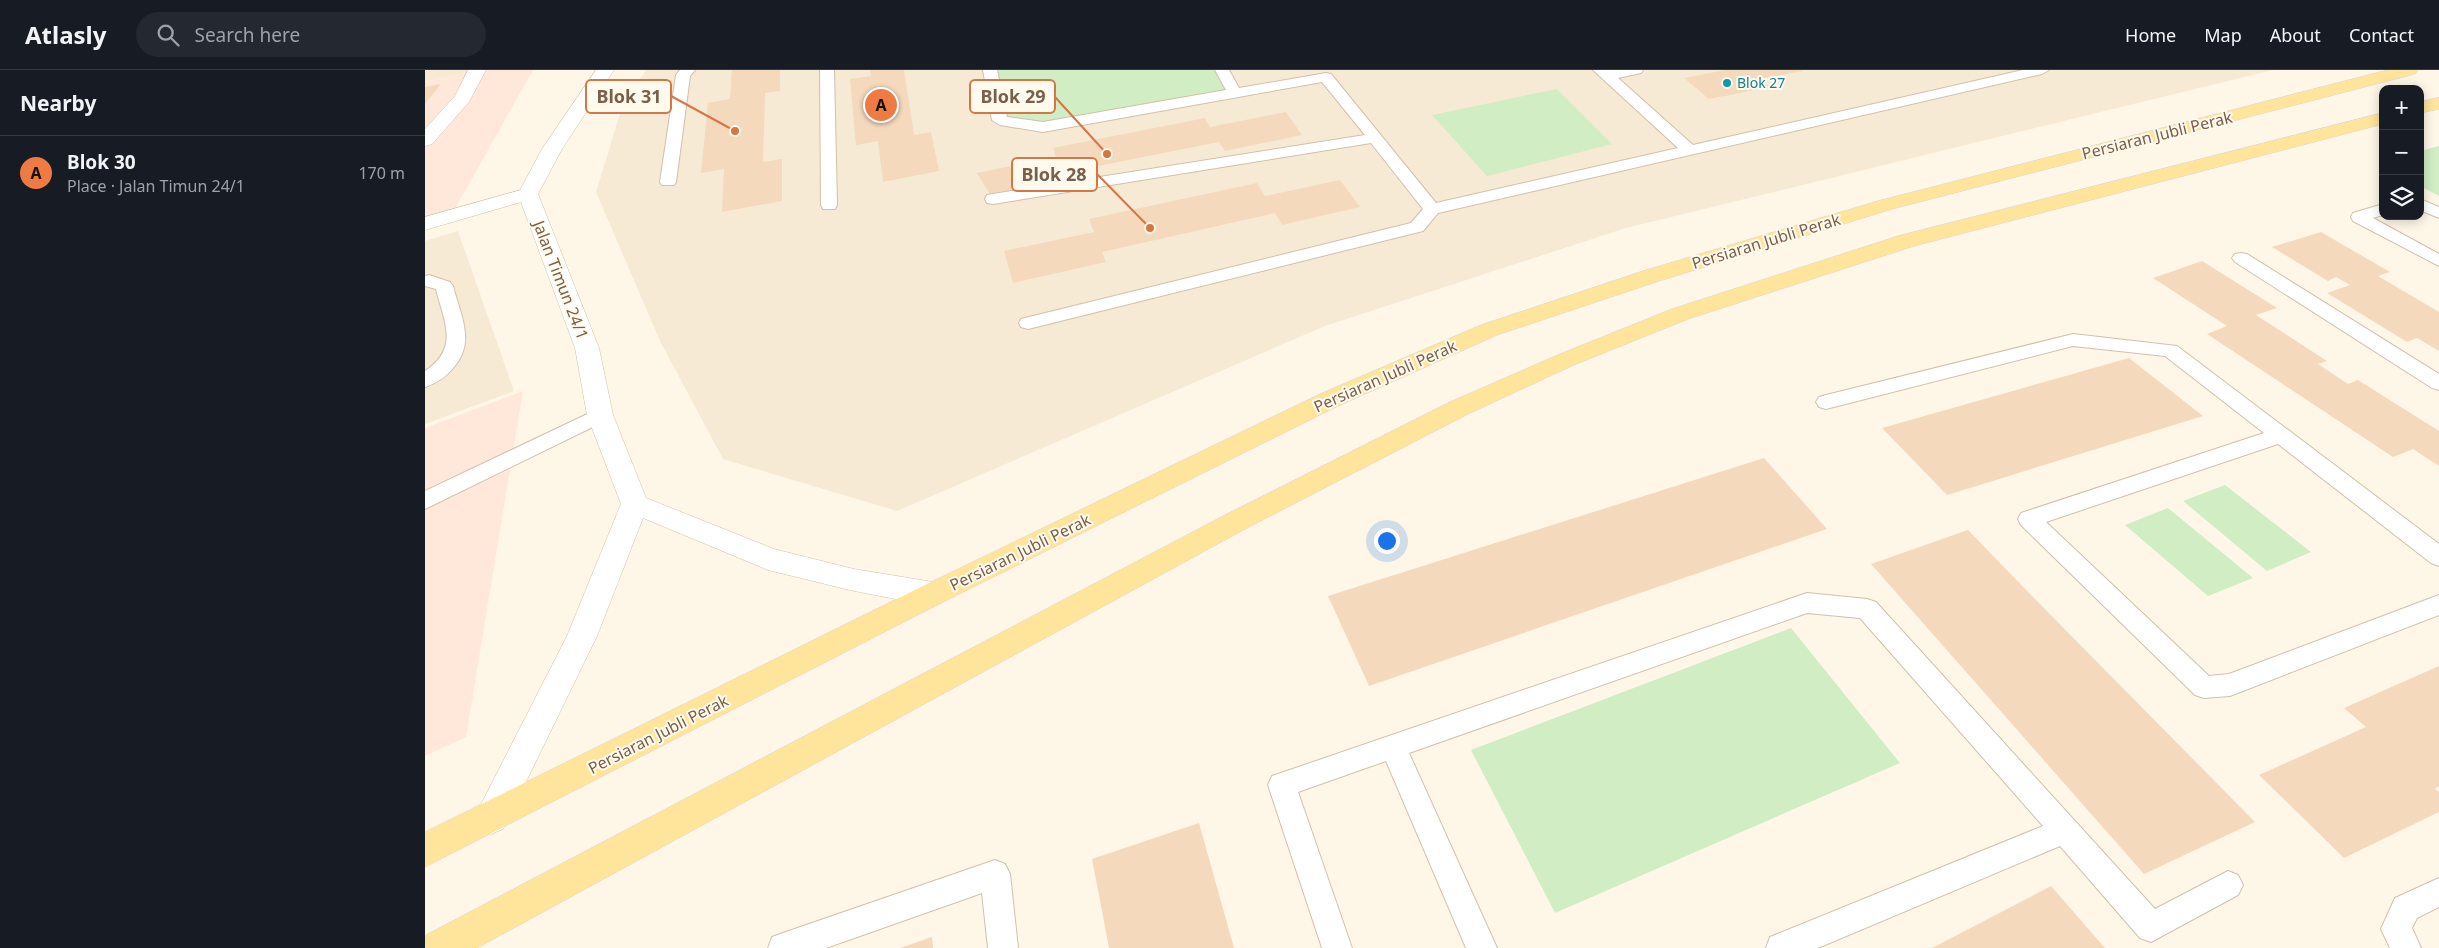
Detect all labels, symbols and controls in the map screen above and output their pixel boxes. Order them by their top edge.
search box [136,12,486,57]
text: Atlasly [25,18,106,51]
icon: search [154,21,182,49]
text: Search here [194,22,300,48]
text: Home [2125,23,2176,47]
text: Map [2204,23,2242,47]
text: About [2270,23,2321,47]
text: Contact [2349,23,2414,47]
place label: Blok 27 [1737,73,1785,92]
marker: Blok 27 [1721,77,1733,89]
callout: Blok 31 [586,80,671,113]
callout: Blok 29 [970,80,1055,113]
text: Blok 31 [596,84,662,108]
text: Blok 29 [980,84,1046,108]
map controls [2379,85,2424,220]
button: + [2379,85,2424,130]
pin: A [865,86,897,124]
text: Nearby [20,89,96,117]
street label: Persiaran Jubli Perak [2079,106,2235,164]
button: − [2379,130,2424,175]
text: Blok 30 [67,149,136,175]
callout: Blok 28 [1012,158,1097,191]
text: A [30,162,42,184]
text: 170 m [358,162,405,184]
text: Blok 28 [1021,162,1087,186]
text: Place · Jalan Timun 24/1 [67,175,245,197]
button: layers [2379,175,2424,220]
street label: Persiaran Jubli Perak [1689,208,1843,274]
street label: Jalan Timun 24/1 [527,215,594,343]
street label: Persiaran Jubli Perak [1310,334,1460,417]
street label: Persiaran Jubli Perak [946,508,1095,596]
your location [1374,528,1400,554]
street label: Persiaran Jubli Perak [584,689,732,779]

